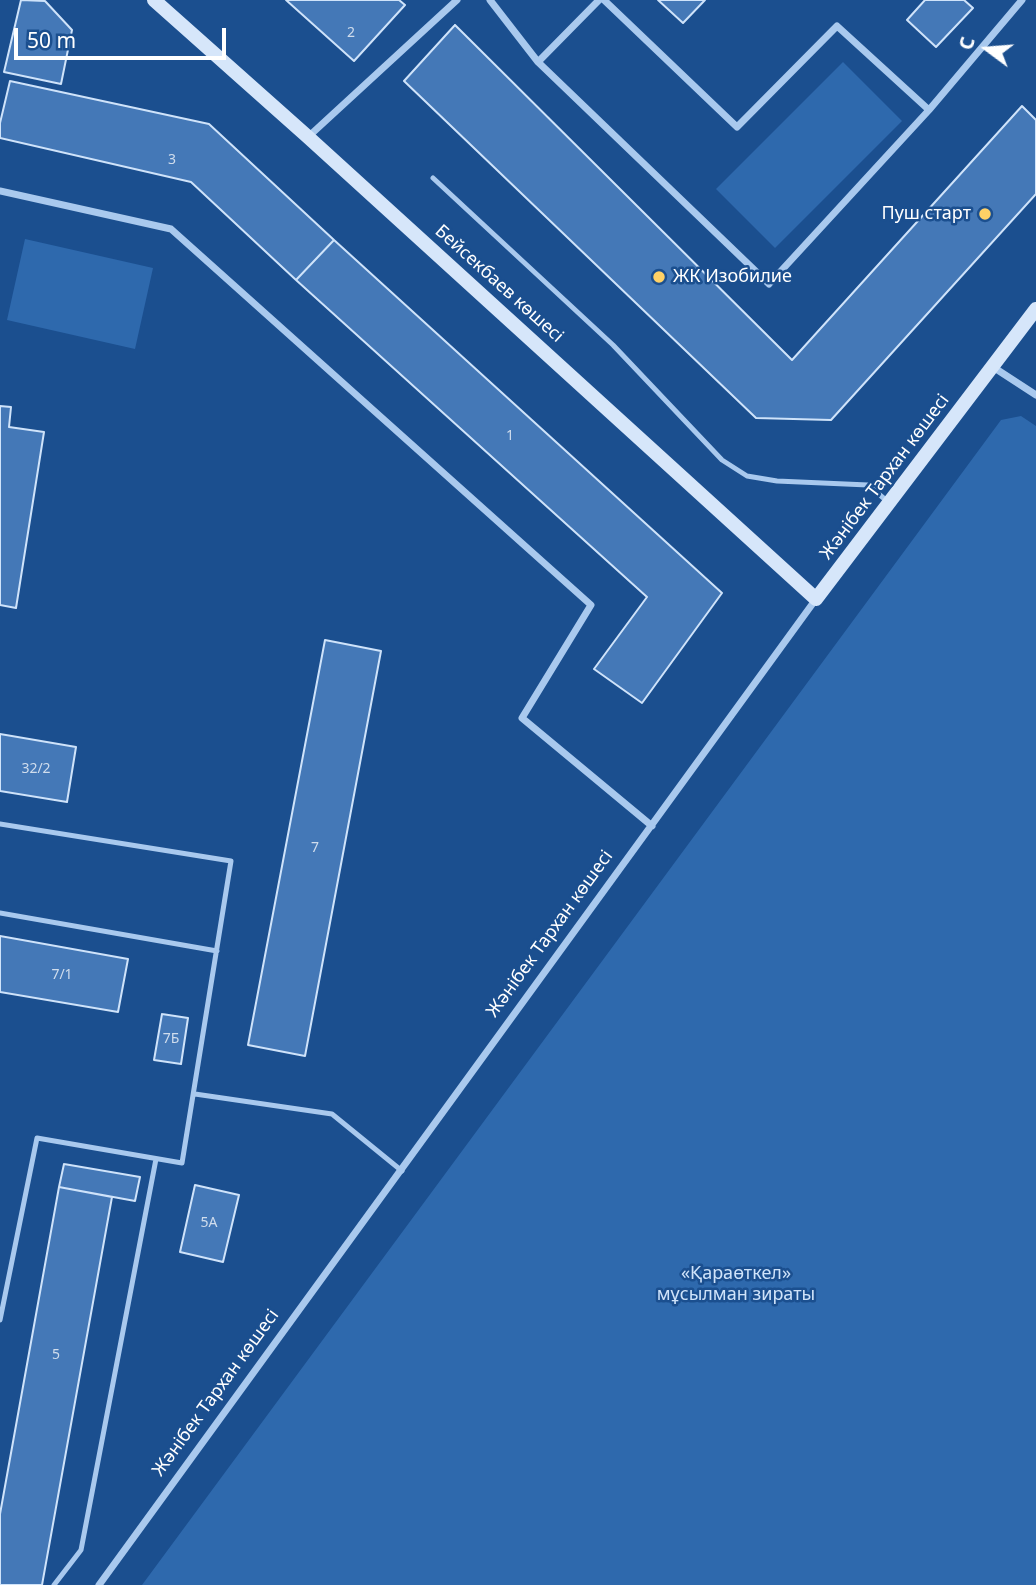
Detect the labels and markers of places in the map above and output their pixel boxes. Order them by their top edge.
place label: Пуш старт [881,203,971,225]
marker: Пуш старт [977,206,993,222]
place label: ЖК Изобилие [673,266,792,288]
marker: ЖК Изобилие [651,269,667,285]

